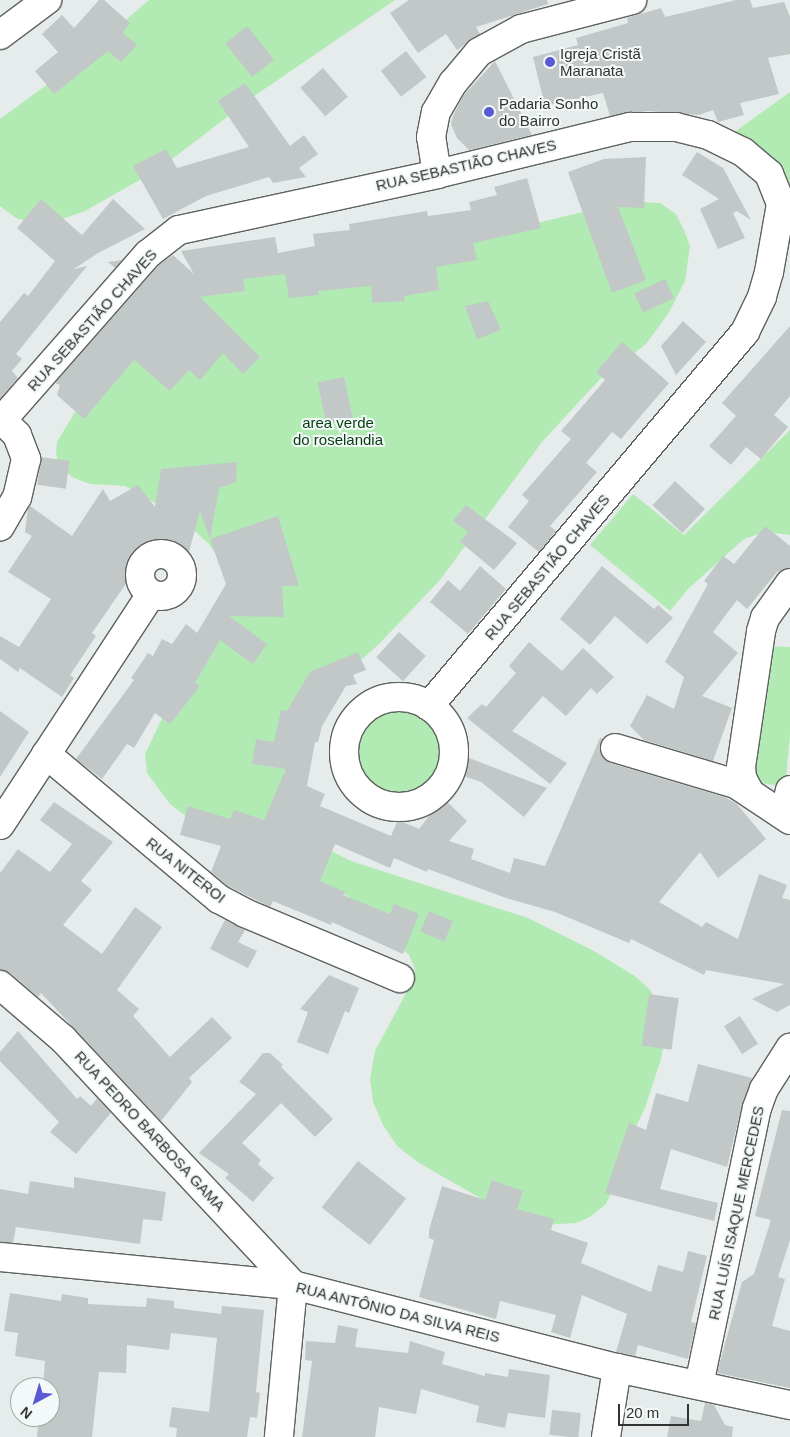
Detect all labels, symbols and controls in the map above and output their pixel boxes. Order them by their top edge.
place label: Igreja Cristã Maranata [560,44,641,79]
marker: Igreja Cristã Maranata [544,56,556,68]
place label: Padaria Sonho do Bairro [499,94,598,129]
marker: Padaria Sonho do Bairro [483,106,495,118]
street label: RUA SEBASTIÃO CHAVES [374,135,558,195]
street label: RUA SEBASTIÃO CHAVES [23,245,161,395]
park label: area verde do roselandia [293,413,383,448]
street label: RUA SEBASTIÃO CHAVES [480,490,614,644]
street label: RUA NITEROI [142,833,230,907]
street label: RUA PEDRO BARBOSA GAMA [70,1047,230,1215]
street label: RUA LUÍS ISAQUE MERCEDES [704,1104,768,1322]
street label: RUA ANTÔNIO DA SILVA REIS [293,1278,503,1346]
north arrow [10,1377,60,1427]
scale bar [620,1394,691,1426]
text: N [17,1403,35,1422]
text: 20 m [626,1404,659,1421]

